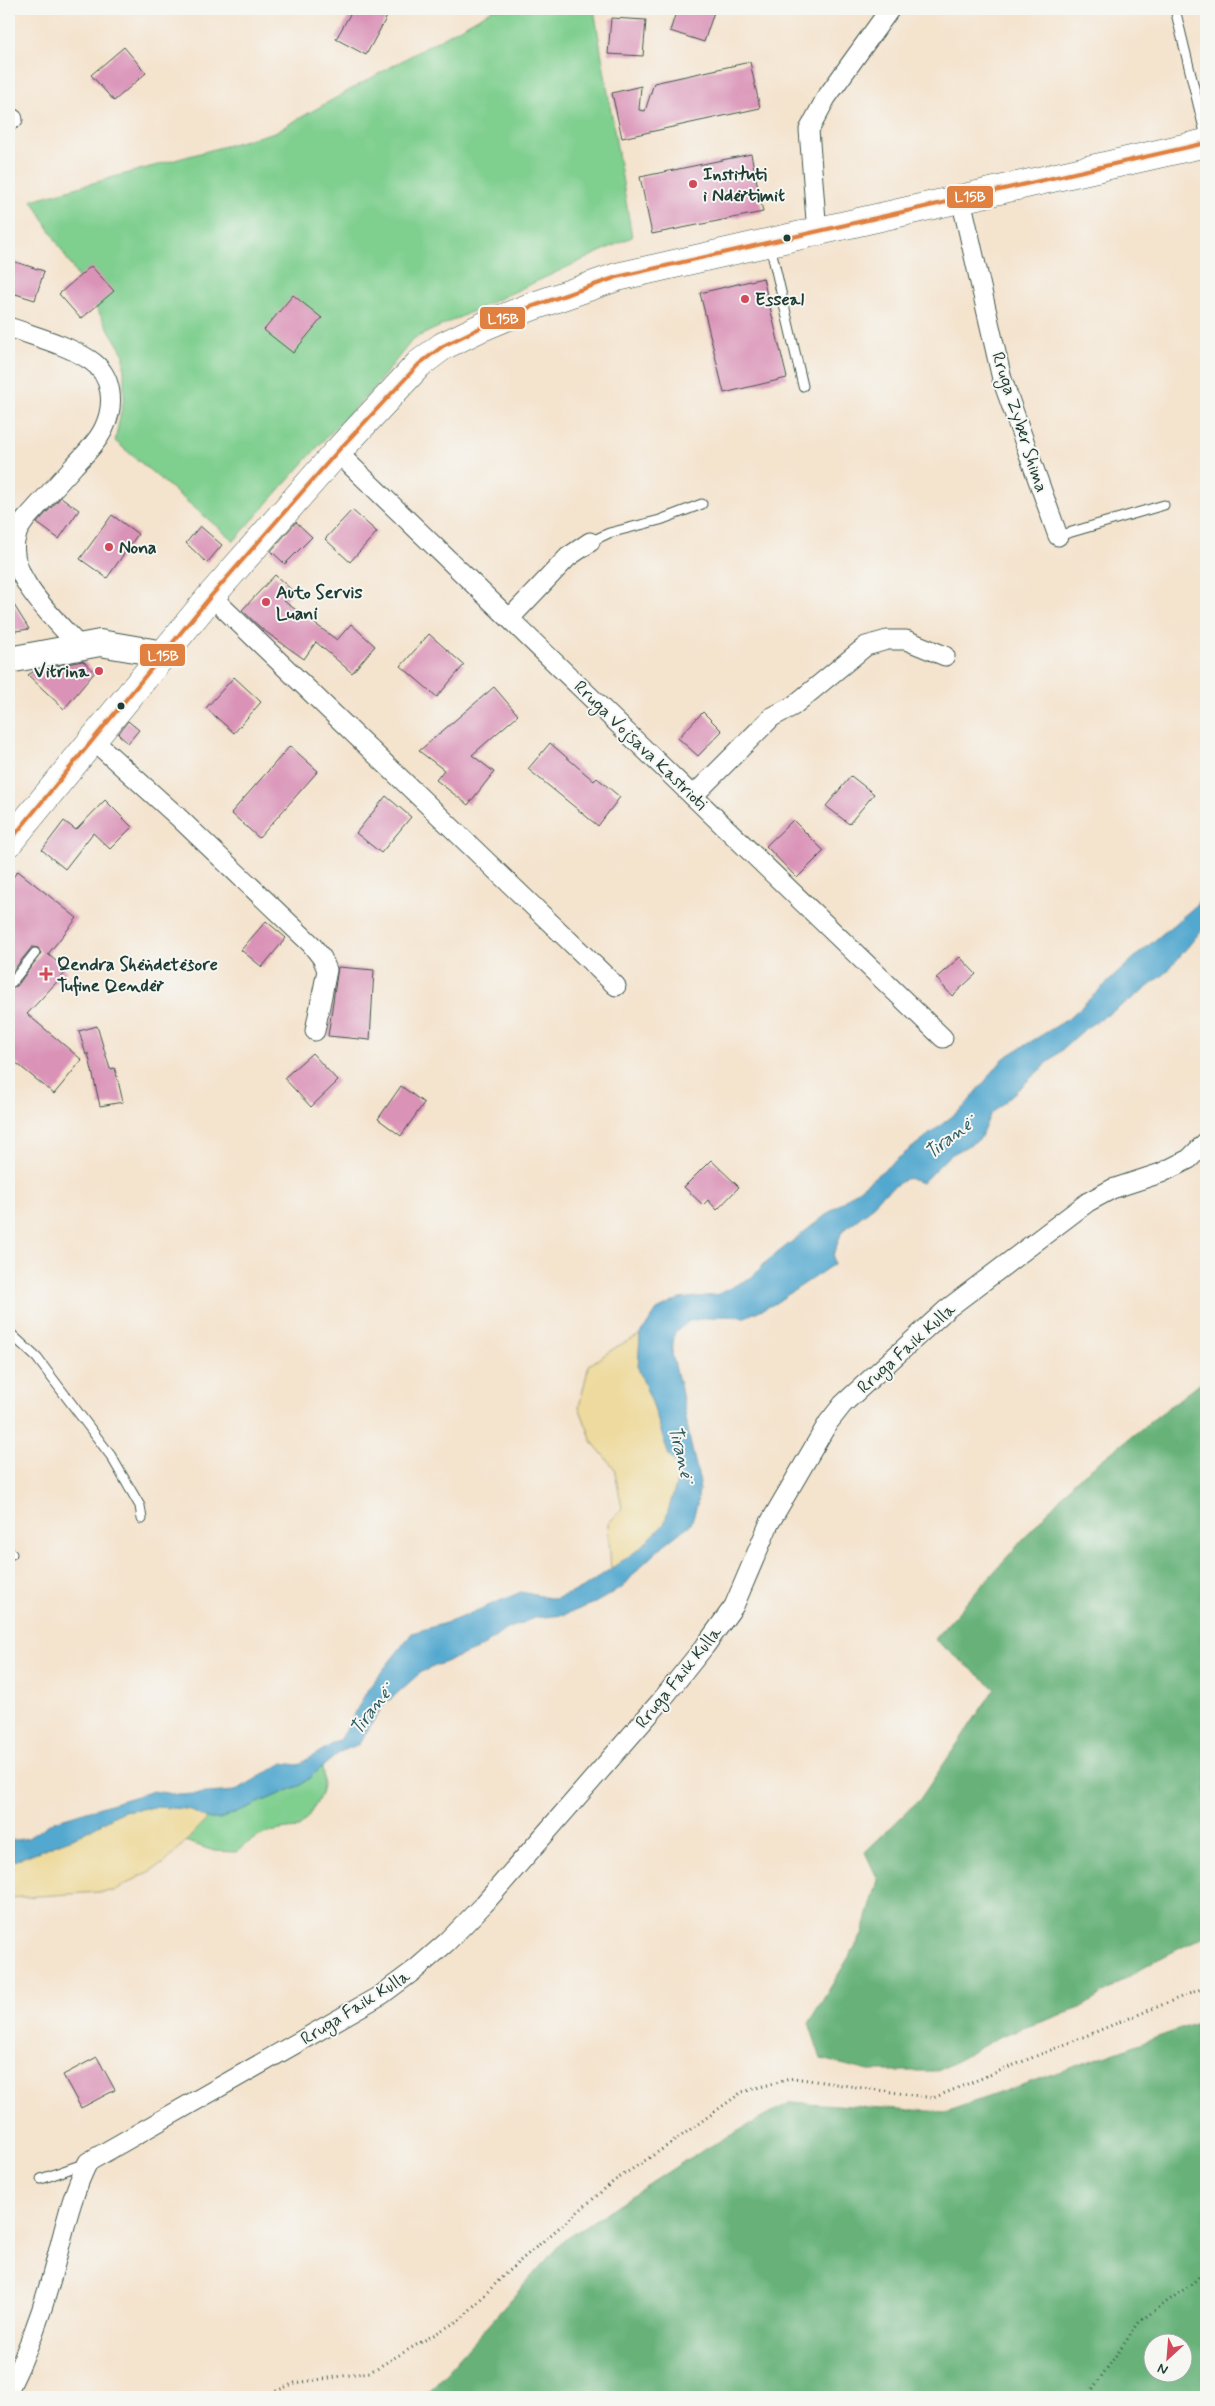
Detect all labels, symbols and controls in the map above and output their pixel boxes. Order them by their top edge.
place label: Instituti i Ndërtimit [703,163,785,208]
marker: Instituti i Ndërtimit [687,178,699,190]
line badge: L15B [946,185,994,209]
text: L15B [954,188,986,206]
unlabelled marker [782,233,792,243]
place label: Esseal [755,288,804,312]
marker: Esseal [739,293,751,305]
line badge: L15B [479,306,526,330]
text: L15B [487,310,519,328]
street label: Rruga Zyber Shima [984,349,1053,496]
place label: Nona [119,536,157,560]
marker: Nona [103,541,115,553]
place label: Auto Servis Luani [276,581,362,626]
marker: Auto Servis Luani [260,596,272,608]
line badge: L15B [139,643,186,667]
text: L15B [147,647,179,665]
place label: Vitrina [34,660,90,684]
marker: Vitrina [93,665,105,677]
street label: Rruga Vojsava Kastrioti [568,676,713,817]
unlabelled marker [116,701,126,711]
place label: Qendra Shëndetësore Tufine Qendër [57,953,218,998]
marker: Qendra Shëndetësore Tufine Qendër [39,967,53,981]
water label: Tiranë [920,1108,983,1165]
street label: Rruga Faik Kulla [852,1298,962,1400]
water label: Tiranë [662,1423,701,1488]
street label: Rruga Faik Kulla [630,1621,728,1734]
water label: Tiranë [344,1677,401,1740]
street label: Rruga Faik Kulla [296,1964,416,2052]
north arrow [1142,2334,1192,2384]
text: N [1155,2359,1171,2379]

